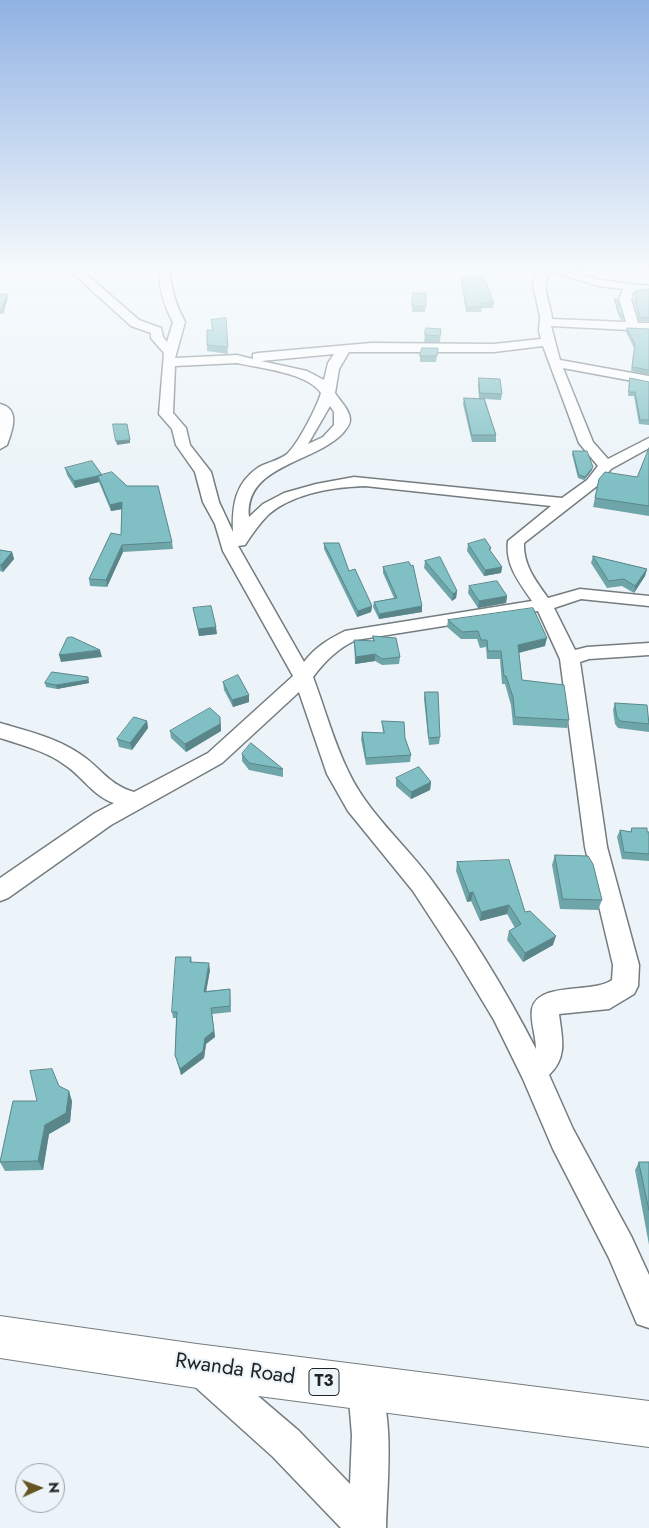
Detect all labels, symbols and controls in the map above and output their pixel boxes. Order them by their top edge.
street label: Rwanda Road [173,1349,297,1391]
road number: T3 [309,1368,339,1395]
north arrow [15,1463,65,1513]
text: N [44,1482,64,1493]

